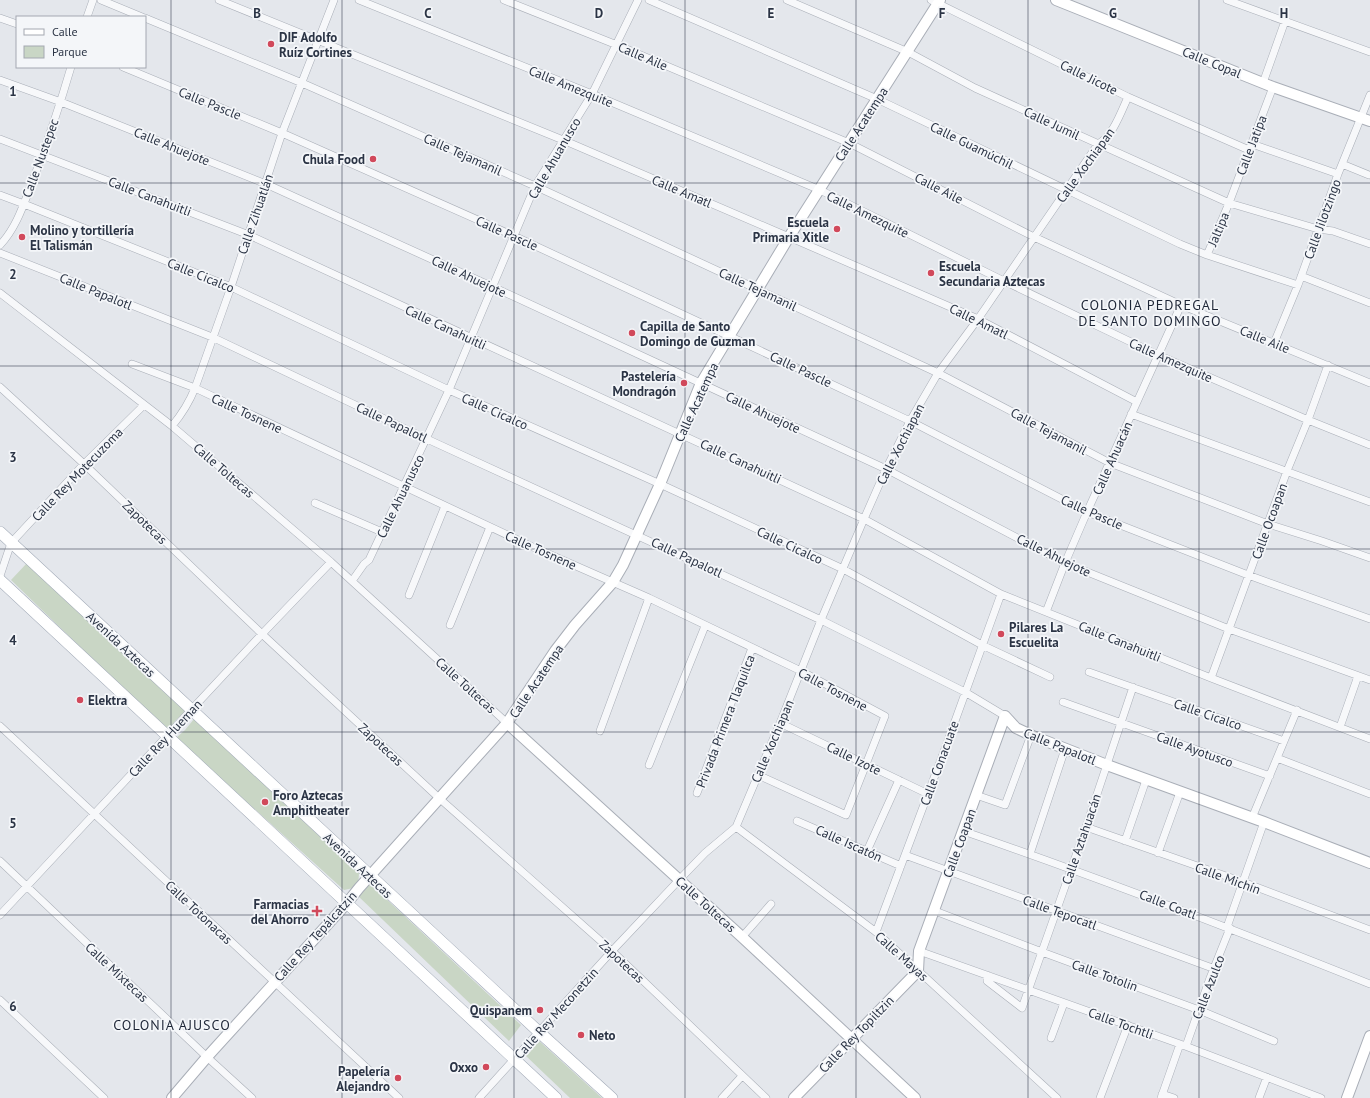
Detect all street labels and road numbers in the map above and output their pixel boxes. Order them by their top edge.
street label: Calle Aile [615,38,670,75]
street label: Calle Copal [1180,43,1244,82]
street label: Calle Jicote [1057,56,1120,99]
street label: Calle Amezquite [526,62,615,111]
street label: Calle Pascle [176,83,244,124]
street label: Calle Acatempa [831,84,892,165]
street label: Calle Jumil [1021,103,1083,144]
street label: Calle Jatipa [1232,113,1271,178]
street label: Calle Ahuanusco [524,114,585,202]
street label: Calle Nustepec [18,116,63,200]
street label: Calle Guamúchil [927,118,1016,173]
street label: Calle Ahuejote [131,123,212,169]
street label: Calle Xochiapan [1052,124,1118,206]
street label: Calle Tejamanil [421,130,505,179]
street label: Calle Aile [912,169,966,208]
street label: Calle Amatl [649,171,715,212]
street label: Calle Zihuatlán [234,172,277,257]
street label: Calle Canahuitli [106,173,194,220]
street label: Calle Jilotzingo [1300,177,1345,262]
street label: Calle Amezquite [824,187,912,242]
street label: Jaltipa [1203,210,1233,250]
street label: Calle Pascle [473,212,541,255]
street label: Calle Ahuejote [429,252,509,301]
street label: Calle Cicalco [165,254,237,297]
street label: Calle Tejamanil [716,264,800,315]
street label: Calle Papalotl [57,269,135,314]
street label: Calle Amatl [946,300,1011,343]
street label: Calle Canahuitli [402,301,489,354]
street label: Calle Aile [1237,322,1292,357]
street label: Calle Amezquite [1126,334,1215,386]
street label: Calle Pascle [767,348,834,391]
street label: Calle Acatempa [671,360,722,445]
street label: Calle Ahuejote [723,388,803,437]
street label: Calle Cicalco [459,389,531,434]
street label: Calle Tosnene [209,390,285,437]
street label: Calle Papalotl [353,398,430,447]
street label: Calle Xochiapan [873,401,928,488]
street label: Calle Tejamanil [1008,404,1090,459]
street label: Calle Ahuacán [1089,419,1136,498]
street label: Calle Rey Motecuzoma [28,424,127,525]
street label: Calle Canahuitli [697,435,784,488]
street label: Calle Toltecas [190,439,258,502]
street label: Calle Ahuanusco [373,451,428,541]
street label: Calle Ocoapan [1248,481,1291,562]
street label: Calle Pascle [1058,491,1126,534]
street label: Zapotecas [119,497,171,548]
street label: Calle Cicalco [754,523,826,568]
street label: Calle Tosnene [502,527,579,574]
street label: Calle Ahuejote [1014,530,1094,581]
street label: Calle Papalotl [648,533,725,582]
street label: Avenida Aztecas [82,608,159,681]
street label: Calle Canahuitli [1076,617,1164,666]
street label: Calle Acatempa [505,641,567,721]
street label: Privada Primera Tlaquilca [692,652,759,790]
street label: Calle Toltecas [432,654,499,717]
street label: Calle Tosnene [795,664,870,715]
street label: Calle Cicalco [1172,695,1244,734]
street label: Calle Rey Hueman [125,696,206,781]
street label: Calle Xochiapan [747,697,798,785]
street label: Calle Conacuate [916,718,963,808]
street label: Zapotecas [354,719,407,770]
street label: Calle Papalotl [1021,724,1099,769]
street label: Calle Ayotusco [1154,728,1236,771]
street label: Calle Izote [824,738,884,779]
street label: Calle Aztahuacán [1058,792,1105,887]
street label: Calle Coapan [939,806,980,880]
street label: Calle Iscatón [813,821,885,866]
street label: Avenida Aztecas [319,829,396,902]
street label: Calle Michín [1193,859,1263,898]
street label: Calle Toltecas [672,873,739,936]
street label: Calle Totonacas [161,877,236,948]
street label: Calle Coatl [1137,886,1199,923]
street label: Calle Rey Tepálcatzin [270,888,360,985]
street label: Calle Tepocatl [1020,891,1099,934]
street label: Calle Mayas [871,928,932,985]
street label: Zapotecas [595,936,648,987]
street label: Calle Mixtecas [81,939,152,1006]
street label: Calle Azulco [1188,953,1228,1022]
street label: Calle Totolin [1069,956,1140,995]
street label: Calle Rey Meconetzin [511,964,602,1063]
street label: Calle Rey Topiltzin [815,992,898,1077]
street label: Calle Tochtli [1086,1004,1156,1043]

